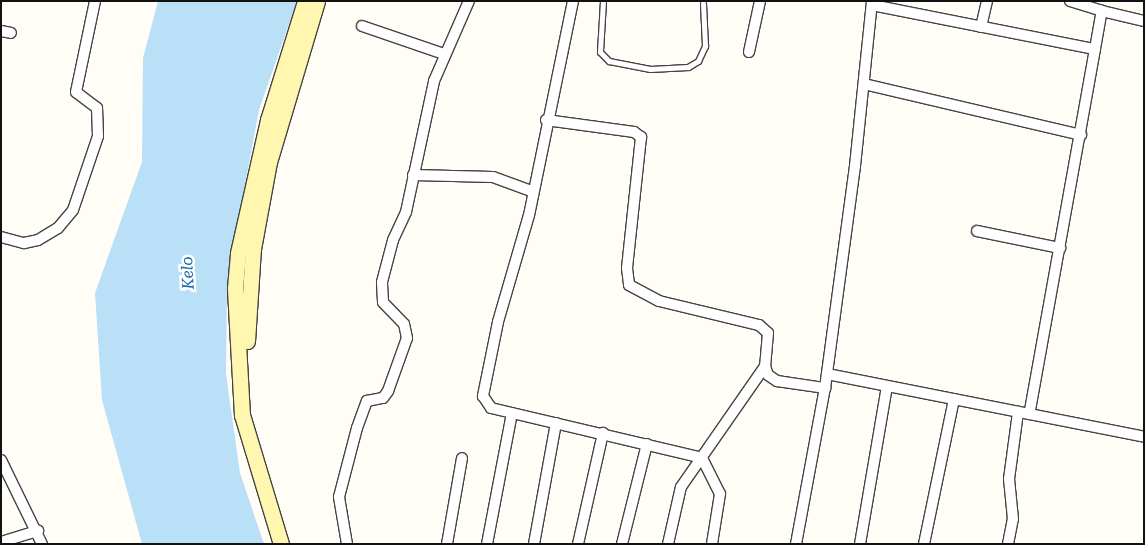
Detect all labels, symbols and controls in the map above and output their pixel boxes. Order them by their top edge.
water label: Kelo [178,256,198,290]

